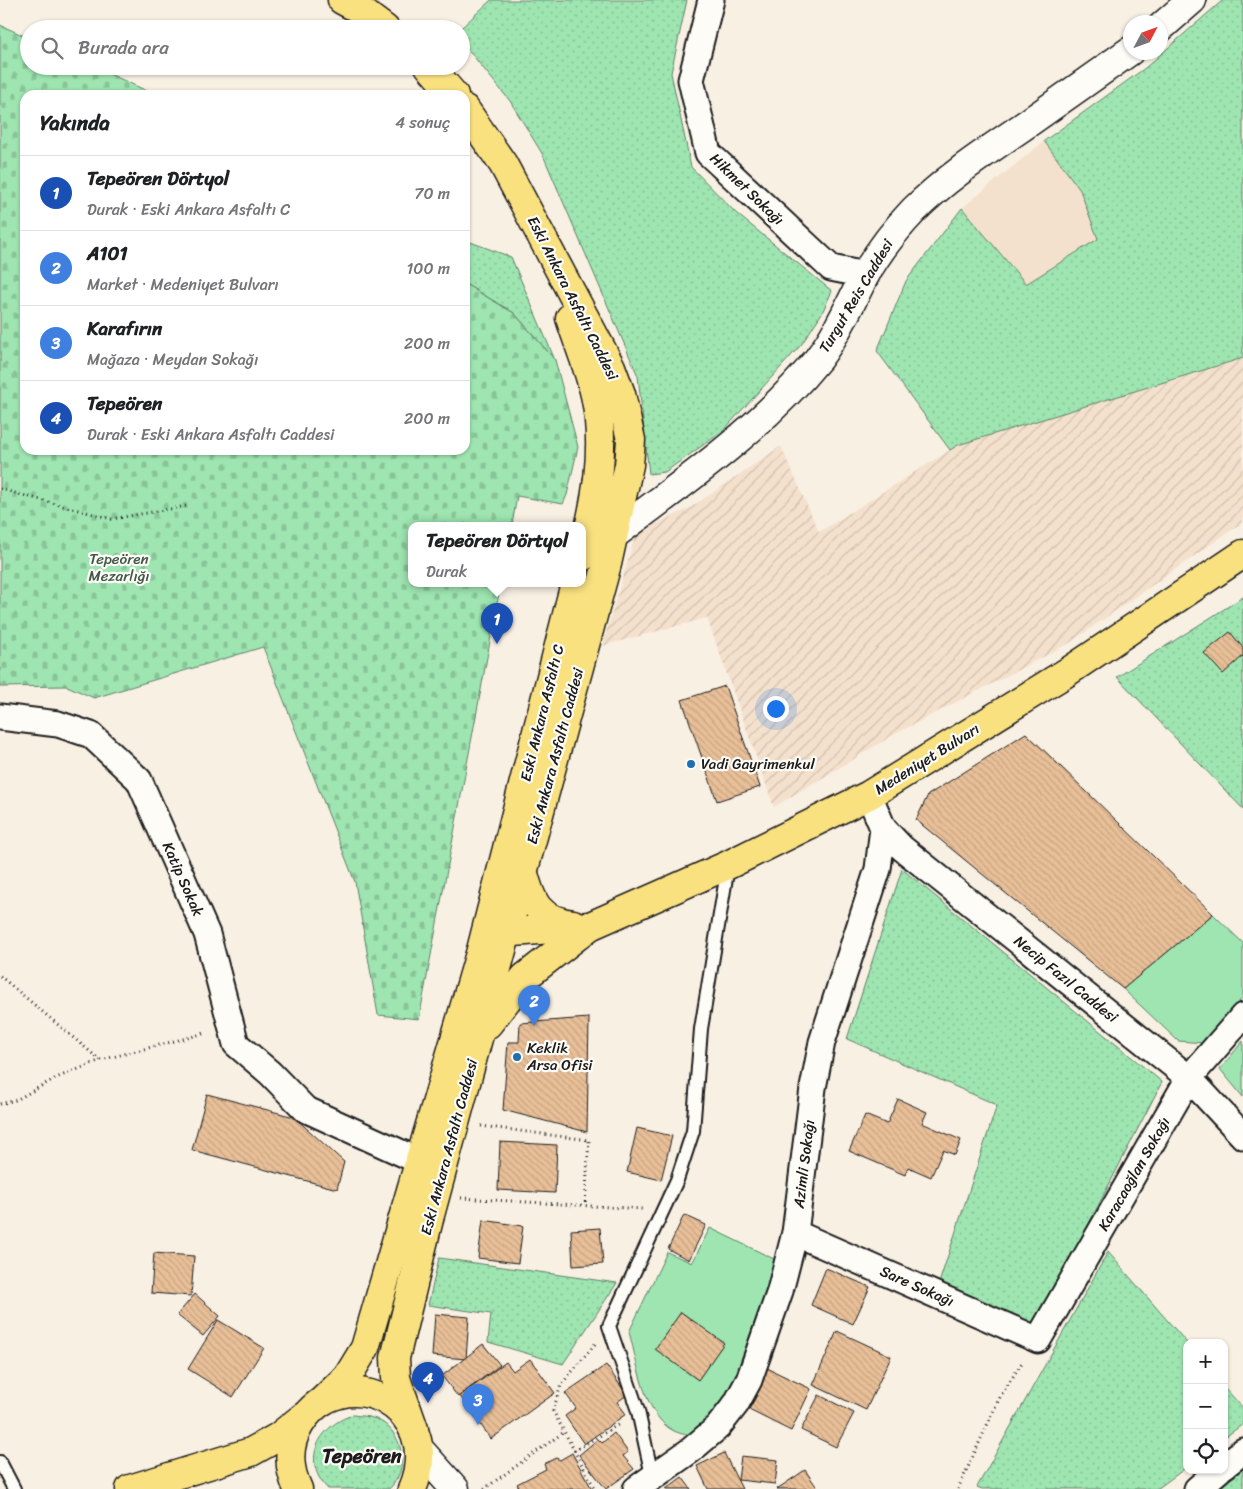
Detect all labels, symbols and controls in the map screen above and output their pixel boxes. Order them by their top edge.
north arrow [1123,15,1168,60]
search box [20,20,470,75]
text: Burada ara [78,31,169,64]
icon: search [38,34,66,62]
text: Yakında [40,104,110,142]
text: 4 sonuç [395,108,450,137]
street label: Hikmet Sokağı [703,146,791,232]
text: Tepeören Dörtyol [87,162,229,195]
text: 1 [53,179,59,208]
text: 70 m [414,179,450,208]
text: Durak · Eski Ankara Asfaltı C [87,195,290,224]
street label: Eski Ankara Asfaltı Caddesi [520,211,626,385]
street label: Turgut Reis Caddesi [812,233,901,358]
text: A101 [87,237,128,270]
text: 2 [51,254,61,283]
text: 100 m [406,254,450,283]
text: Market · Medeniyet Bulvarı [87,270,279,299]
text: Karafırın [87,312,162,345]
text: 3 [52,329,60,358]
text: 200 m [404,329,450,358]
text: Mağaza · Meydan Sokağı [87,345,258,374]
text: Tepeören [87,387,162,420]
text: 4 [51,404,61,433]
text: 200 m [404,404,450,433]
text: Durak · Eski Ankara Asfaltı Caddesi [87,420,334,449]
popup [408,522,586,587]
text: Tepeören Dörtyol [426,524,568,557]
park label: Tepeören Mezarlığı [89,546,149,589]
text: Durak [426,557,467,586]
pin: 1 [481,603,513,644]
street label: Eski Ankara Asfaltı C [512,641,572,784]
street label: Eski Ankara Asfaltı Caddesi [519,664,591,847]
your location [763,696,789,722]
street label: Medeniyet Bulvarı [869,716,985,802]
place label: Vadi Gayrimenkul [701,751,816,777]
marker: Vadi Gayrimenkul [685,758,697,770]
street label: Katip Sokak [155,837,211,922]
street label: Necip Fazıl Caddesi [1008,929,1125,1030]
pin: 2 [518,985,550,1026]
place label: Keklik Arsa Ofisi [526,1035,593,1078]
marker: Keklik Arsa Ofisi [511,1051,523,1063]
street label: Eski Ankara Asfaltı Caddesi [413,1055,485,1238]
street label: Karacaoğlan Sokağı [1091,1112,1177,1236]
street label: Azimli Sokağı [786,1118,822,1211]
street label: Sare Sokağı [876,1258,958,1314]
map controls [1183,1339,1228,1474]
button: + [1183,1339,1228,1384]
pin: 4 [412,1362,444,1403]
pin: 3 [462,1384,494,1425]
button: − [1183,1384,1228,1429]
button: locate [1183,1429,1228,1474]
district label: Tepeören [322,1439,402,1474]

